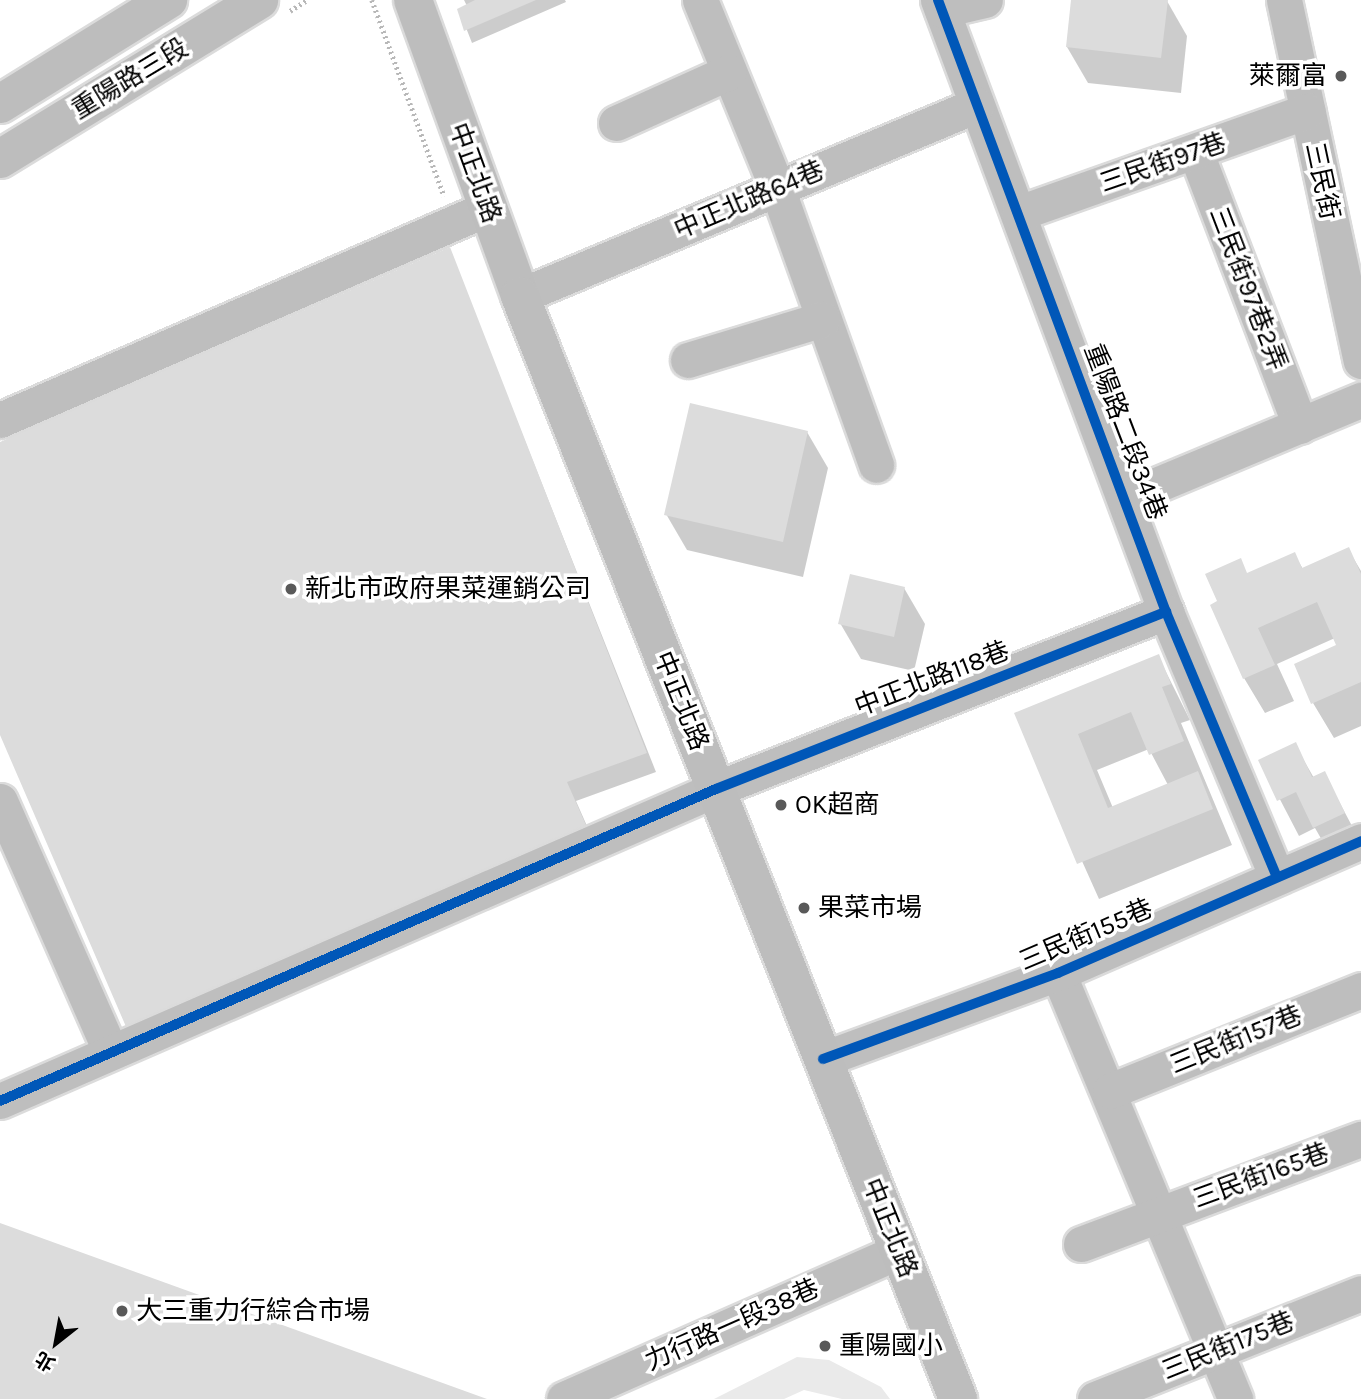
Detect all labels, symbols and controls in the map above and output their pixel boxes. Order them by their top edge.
street label: 重陽路三段 [66,32,194,126]
place label: 萊爾富 [1249,60,1327,92]
marker: 萊爾富 [1333,68,1349,84]
street label: 中正北路 [443,119,507,227]
street label: 三民街97巷 [1096,127,1230,199]
street label: 三民街 [1299,140,1345,222]
street label: 中正北路64巷 [670,154,828,246]
street label: 三民街97巷2弄 [1203,203,1293,375]
street label: 重陽路二段34巷 [1077,340,1173,524]
place label: 新北市政府果菜運銷公司 [305,573,591,605]
marker: 新北市政府果菜運銷公司 [283,581,299,597]
street label: 中正北路118巷 [850,635,1014,723]
street label: 中正北路 [647,647,715,755]
place label: OK超商 [795,789,880,821]
marker: OK超商 [773,797,789,813]
place label: 果菜市場 [818,892,922,924]
street label: 三民街155巷 [1015,893,1157,977]
marker: 果菜市場 [796,900,812,916]
street label: 三民街157巷 [1165,999,1307,1081]
street label: 三民街165巷 [1189,1137,1333,1215]
street label: 中正北路 [856,1174,924,1282]
street label: 力行路一段38巷 [640,1273,824,1377]
place label: 大三重力行綜合市場 [136,1295,370,1327]
marker: 大三重力行綜合市場 [114,1303,130,1319]
street label: 三民街175巷 [1157,1305,1299,1387]
north arrow [21,1308,91,1378]
place label: 重陽國小 [839,1330,943,1362]
marker: 重陽國小 [817,1338,833,1354]
text: 北 [31,1347,59,1375]

